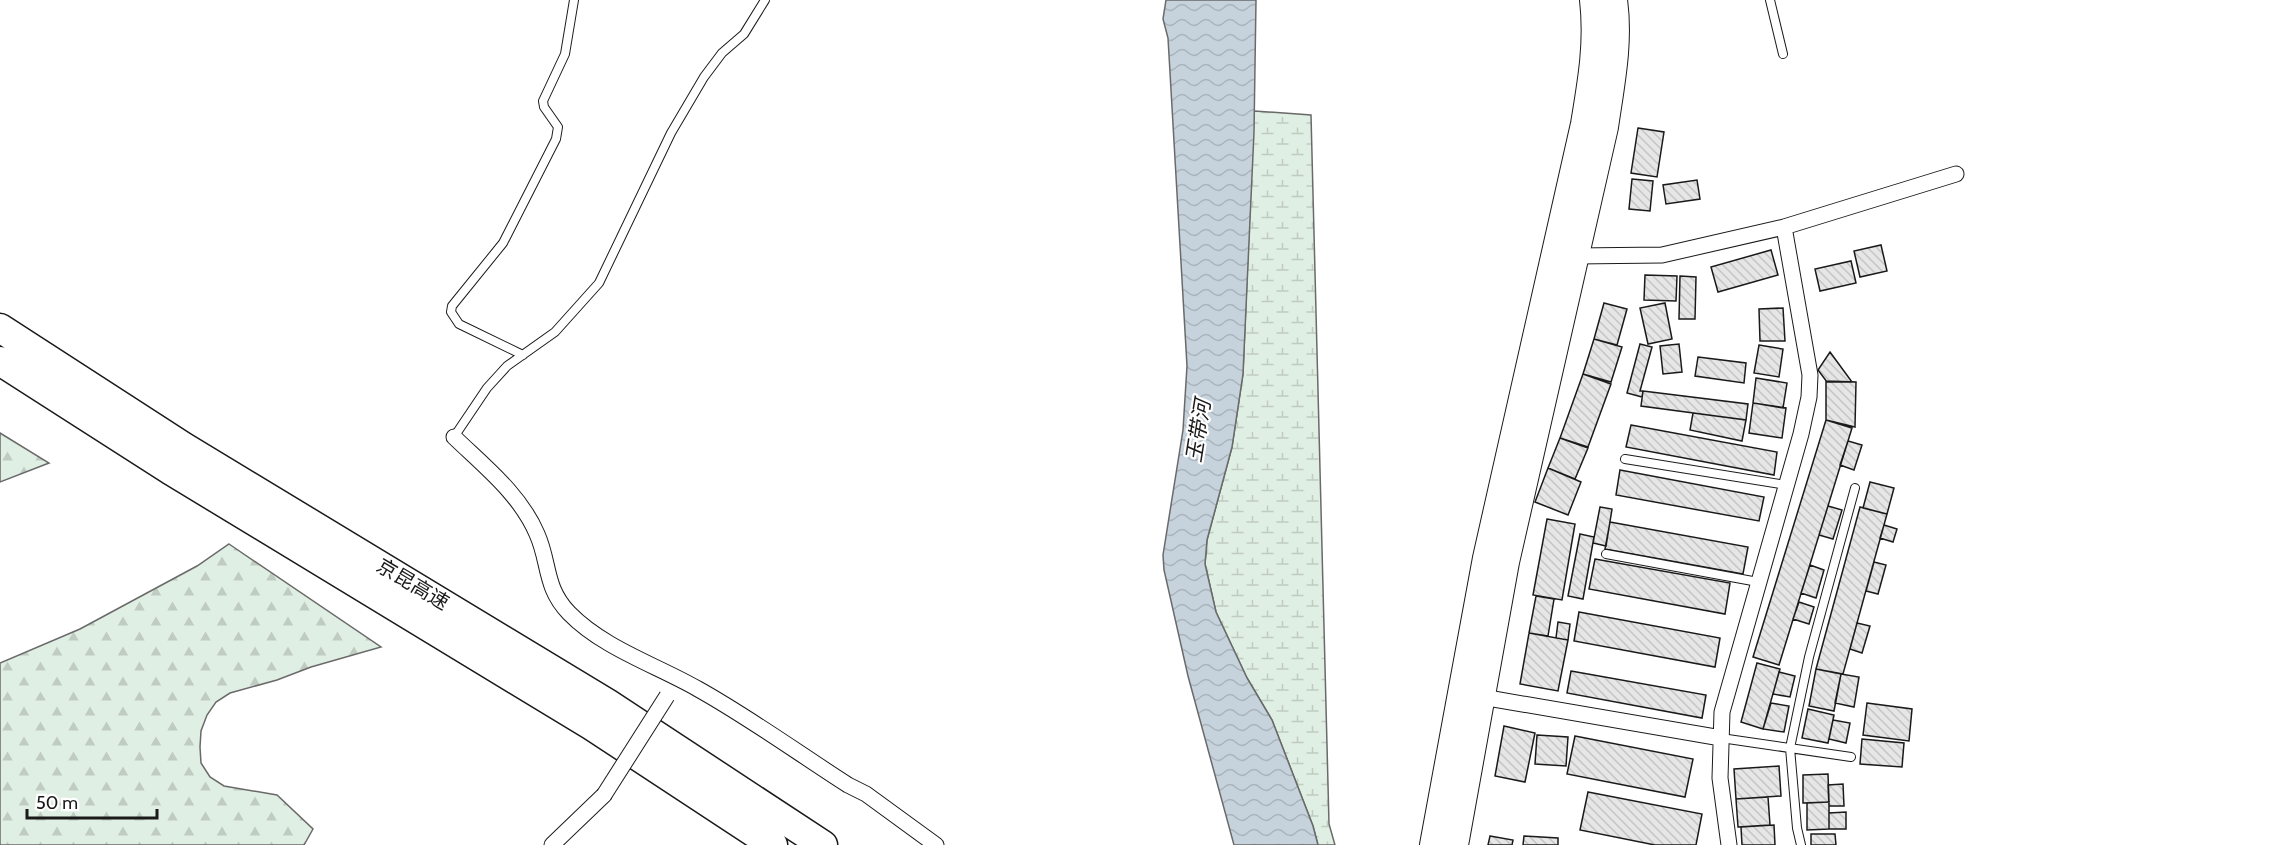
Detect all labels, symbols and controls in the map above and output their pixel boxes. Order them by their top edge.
water label: 玉带河 [1181,394,1216,464]
street label: 京昆高速 [373,553,453,615]
scale bar [27,782,158,820]
text: 50 m [36,792,78,814]

